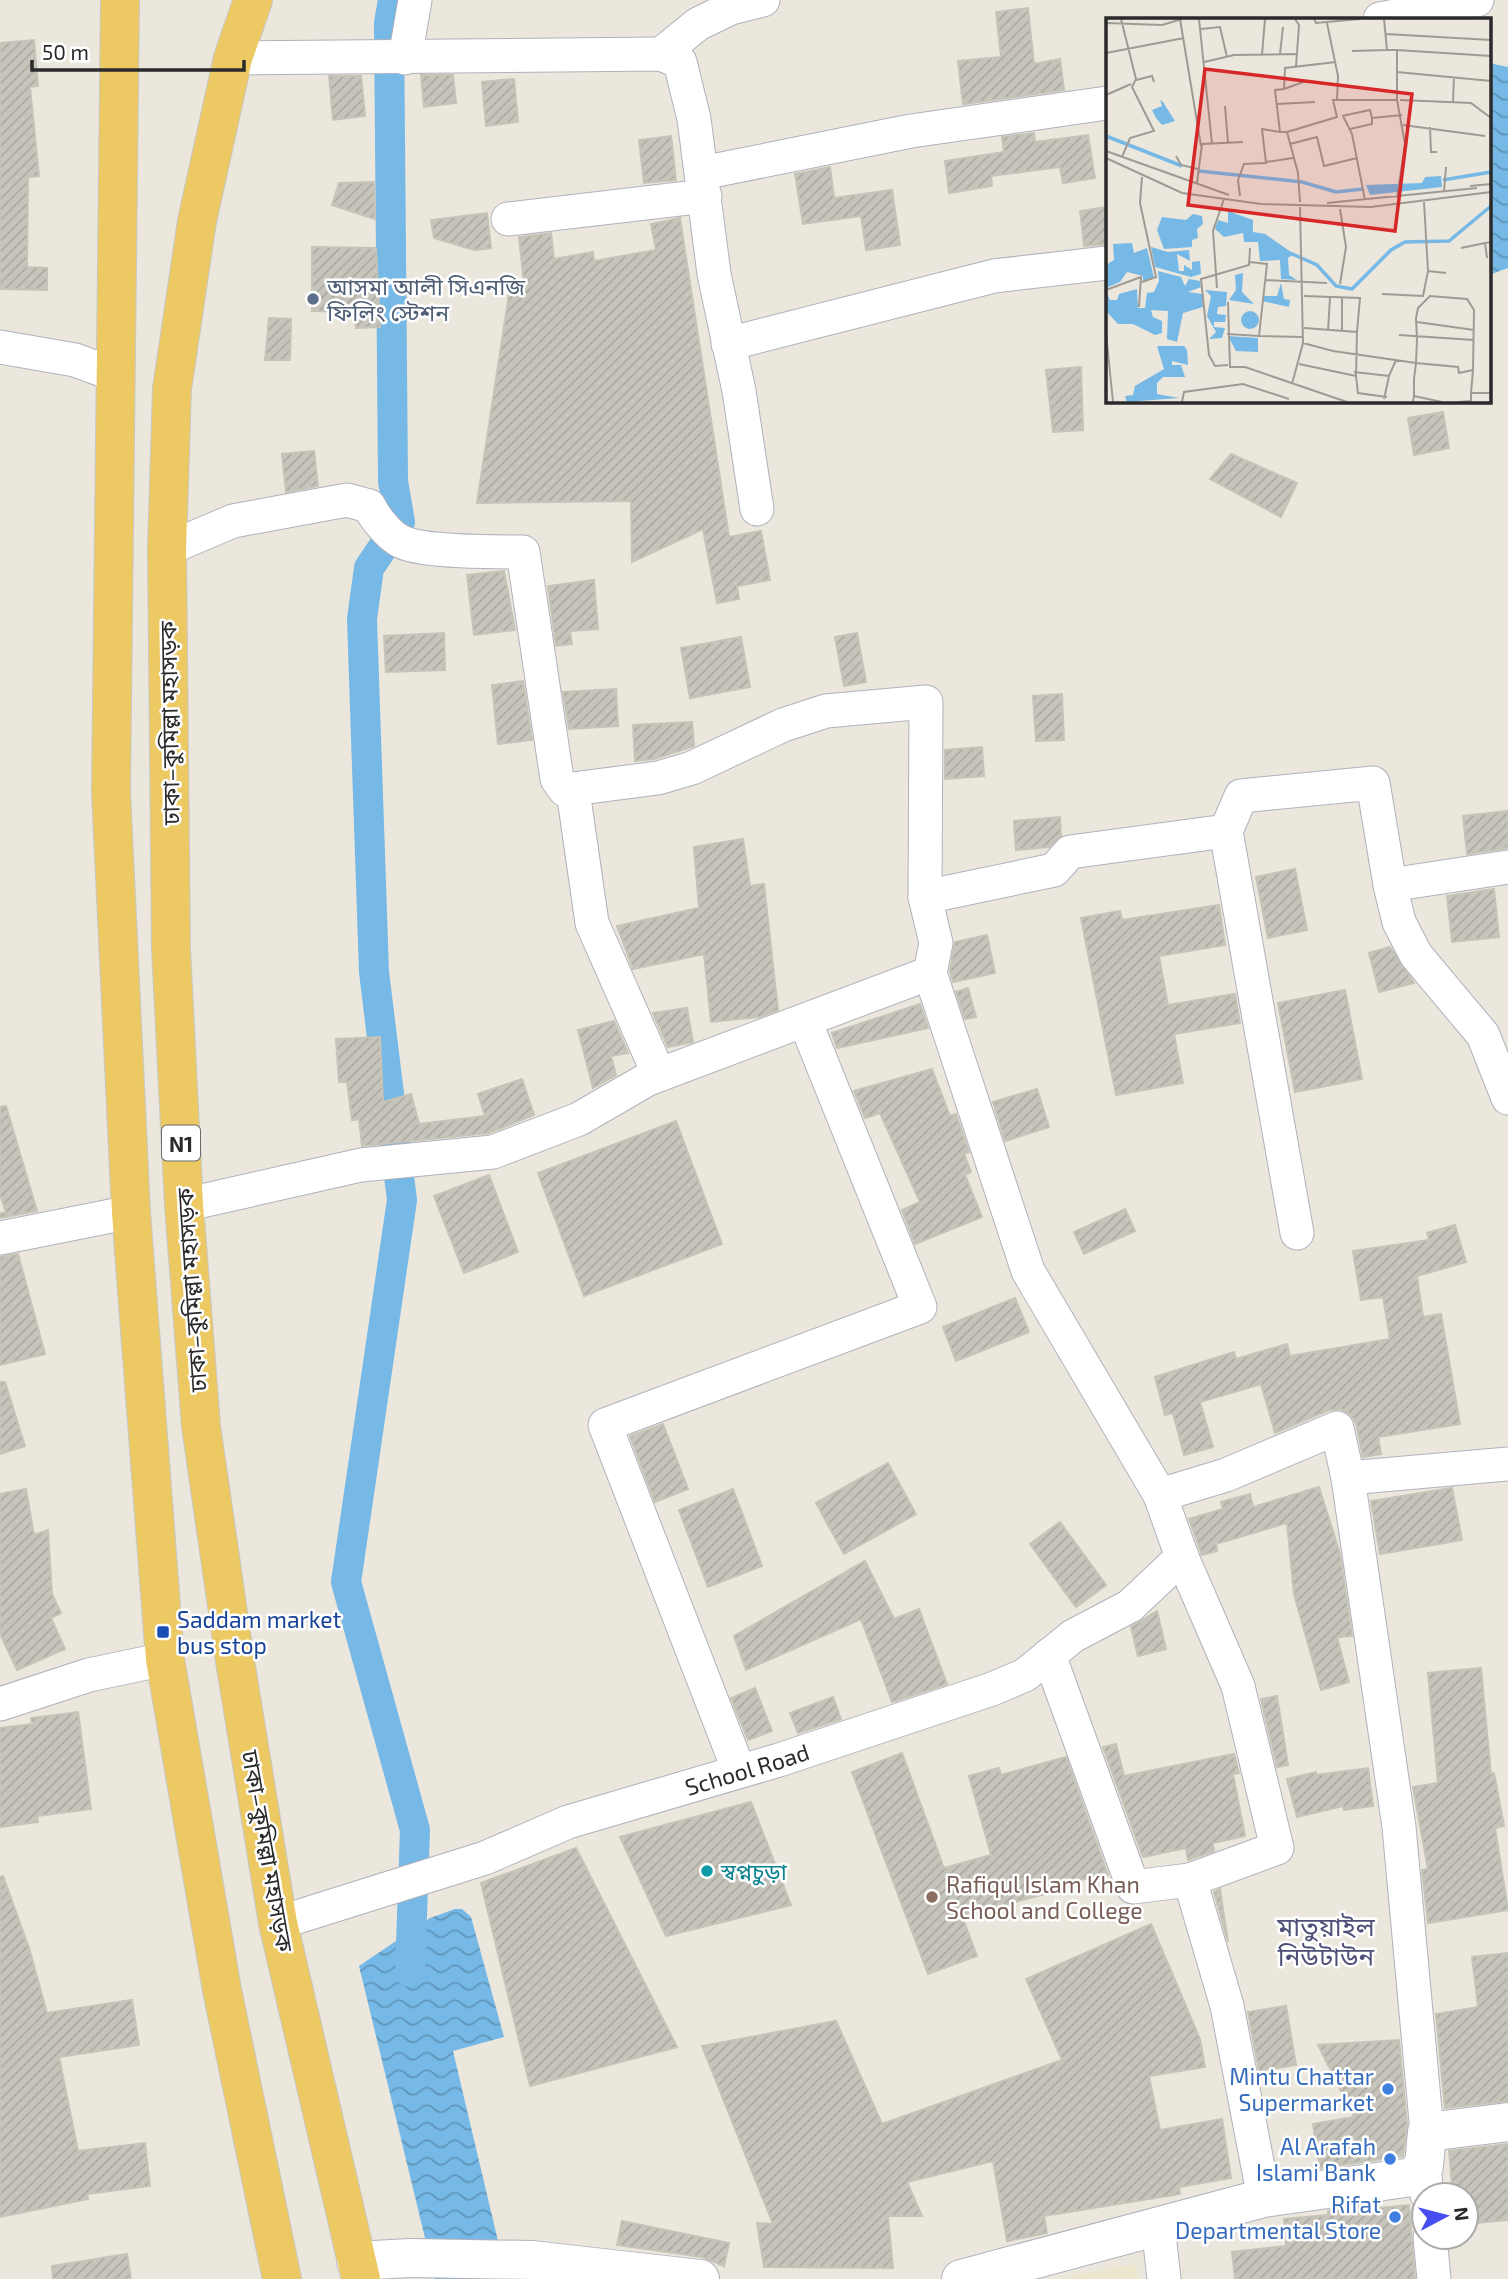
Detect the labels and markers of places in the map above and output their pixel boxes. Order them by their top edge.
place label: আসমা আলী সিএনজি ফিলিং স্টেশন [326,272,526,326]
marker: আসমা আলী সিএনজি ফিলিং স্টেশন [305,291,321,307]
place label: Saddam market bus stop [177,1605,342,1659]
marker: Saddam market bus stop [155,1624,171,1640]
place label: স্বপ্নচুড়া [720,1857,788,1886]
marker: স্বপ্নচুড়া [699,1863,715,1879]
place label: Rafiqul Islam Khan School and College [946,1870,1143,1924]
marker: Rafiqul Islam Khan School and College [924,1889,940,1905]
place label: Mintu Chattar Supermarket [1229,2062,1374,2116]
marker: Mintu Chattar Supermarket [1380,2081,1396,2097]
place label: Al Arafah Islami Bank [1256,2132,1376,2186]
marker: Al Arafah Islami Bank [1382,2151,1398,2167]
place label: Rifat Departmental Store [1175,2190,1381,2244]
marker: Rifat Departmental Store [1387,2209,1403,2225]

